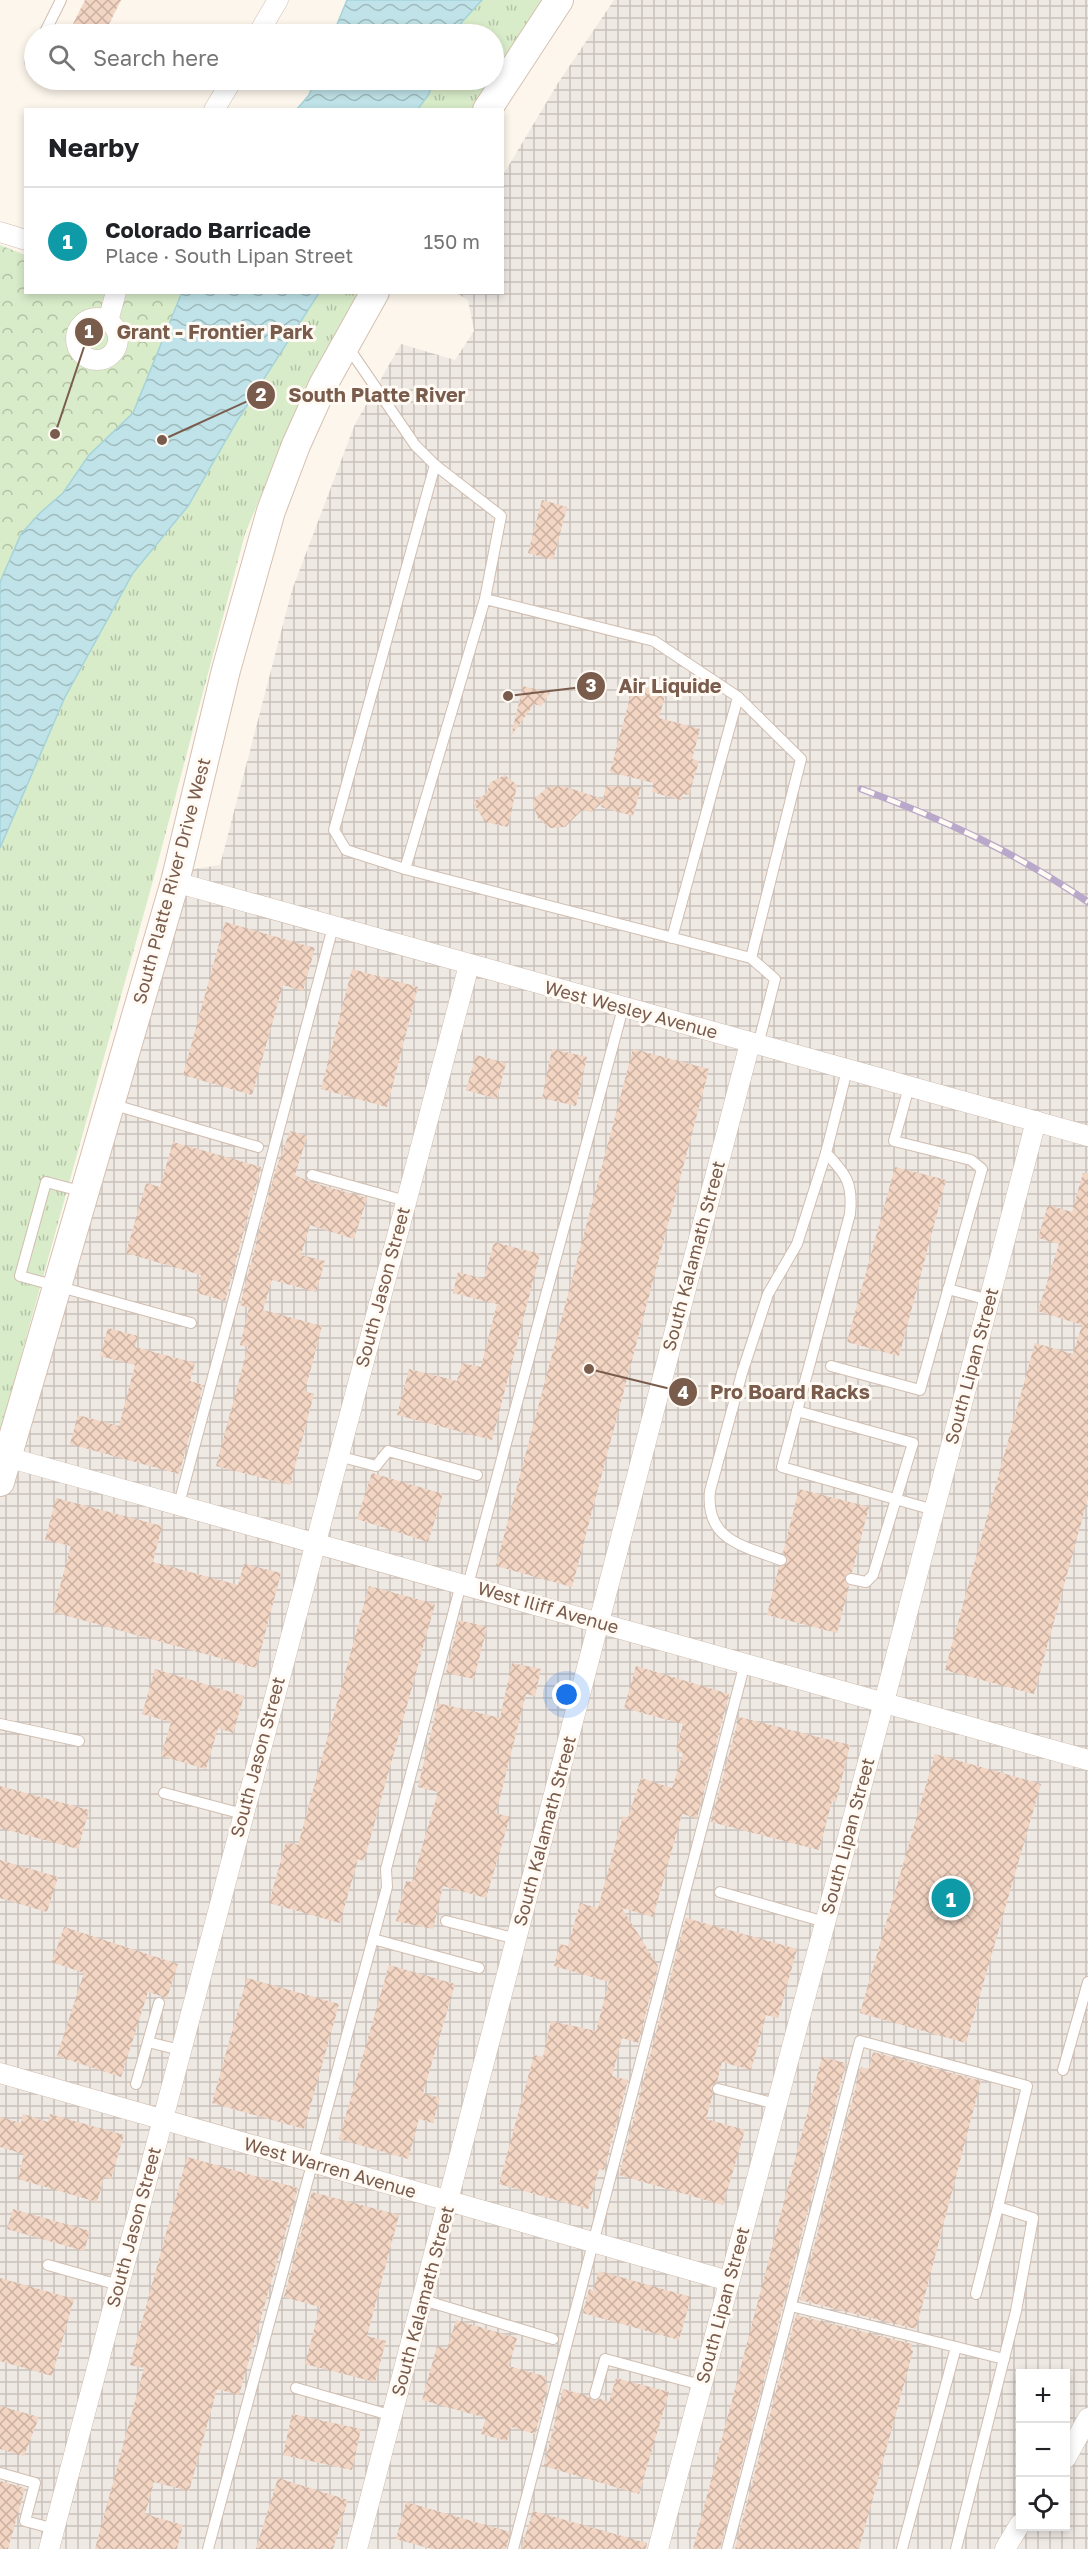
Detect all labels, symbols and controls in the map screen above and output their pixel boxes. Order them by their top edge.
search box [24,24,504,90]
icon: search [45,41,78,74]
text: Search here [93,44,219,71]
text: Nearby [48,132,139,163]
text: Colorado Barricade [105,216,311,243]
text: 1 [62,229,73,253]
text: 150 m [424,229,480,253]
text: Place · South Lipan Street [105,243,353,267]
callout: Grant - Frontier Park [74,313,325,351]
text: Grant - Frontier Park [116,319,314,343]
text: 1 [84,320,94,342]
callout: South Platte River [246,376,477,414]
text: South Platte River [288,382,466,406]
text: 2 [256,383,267,405]
callout: Air Liquide [576,667,733,705]
text: Air Liquide [618,673,722,697]
text: 3 [586,674,597,696]
street label: South Platte River Drive West [128,755,215,1006]
street label: West Wesley Avenue [542,975,720,1043]
street label: South Kalamath Street [657,1158,729,1353]
street label: South Jason Street [350,1204,414,1369]
street label: South Lipan Street [940,1285,1003,1446]
callout: Pro Board Racks [668,1373,882,1411]
text: Pro Board Racks [710,1379,870,1403]
text: 4 [677,1381,689,1403]
street label: West Iliff Avenue [475,1576,621,1638]
street label: South Jason Street [225,1674,289,1839]
your location [552,1680,581,1709]
street label: South Kalamath Street [508,1733,580,1928]
street label: South Lipan Street [816,1755,879,1916]
pin: 1 [932,1876,970,1920]
street label: West Warren Avenue [242,2132,419,2202]
street label: South Jason Street [101,2144,165,2309]
street label: South Kalamath Street [386,2203,458,2398]
street label: South Lipan Street [691,2224,754,2385]
map controls [1016,2369,1070,2531]
button: + [1016,2369,1070,2423]
button: − [1016,2423,1070,2477]
button: locate [1016,2477,1070,2531]

